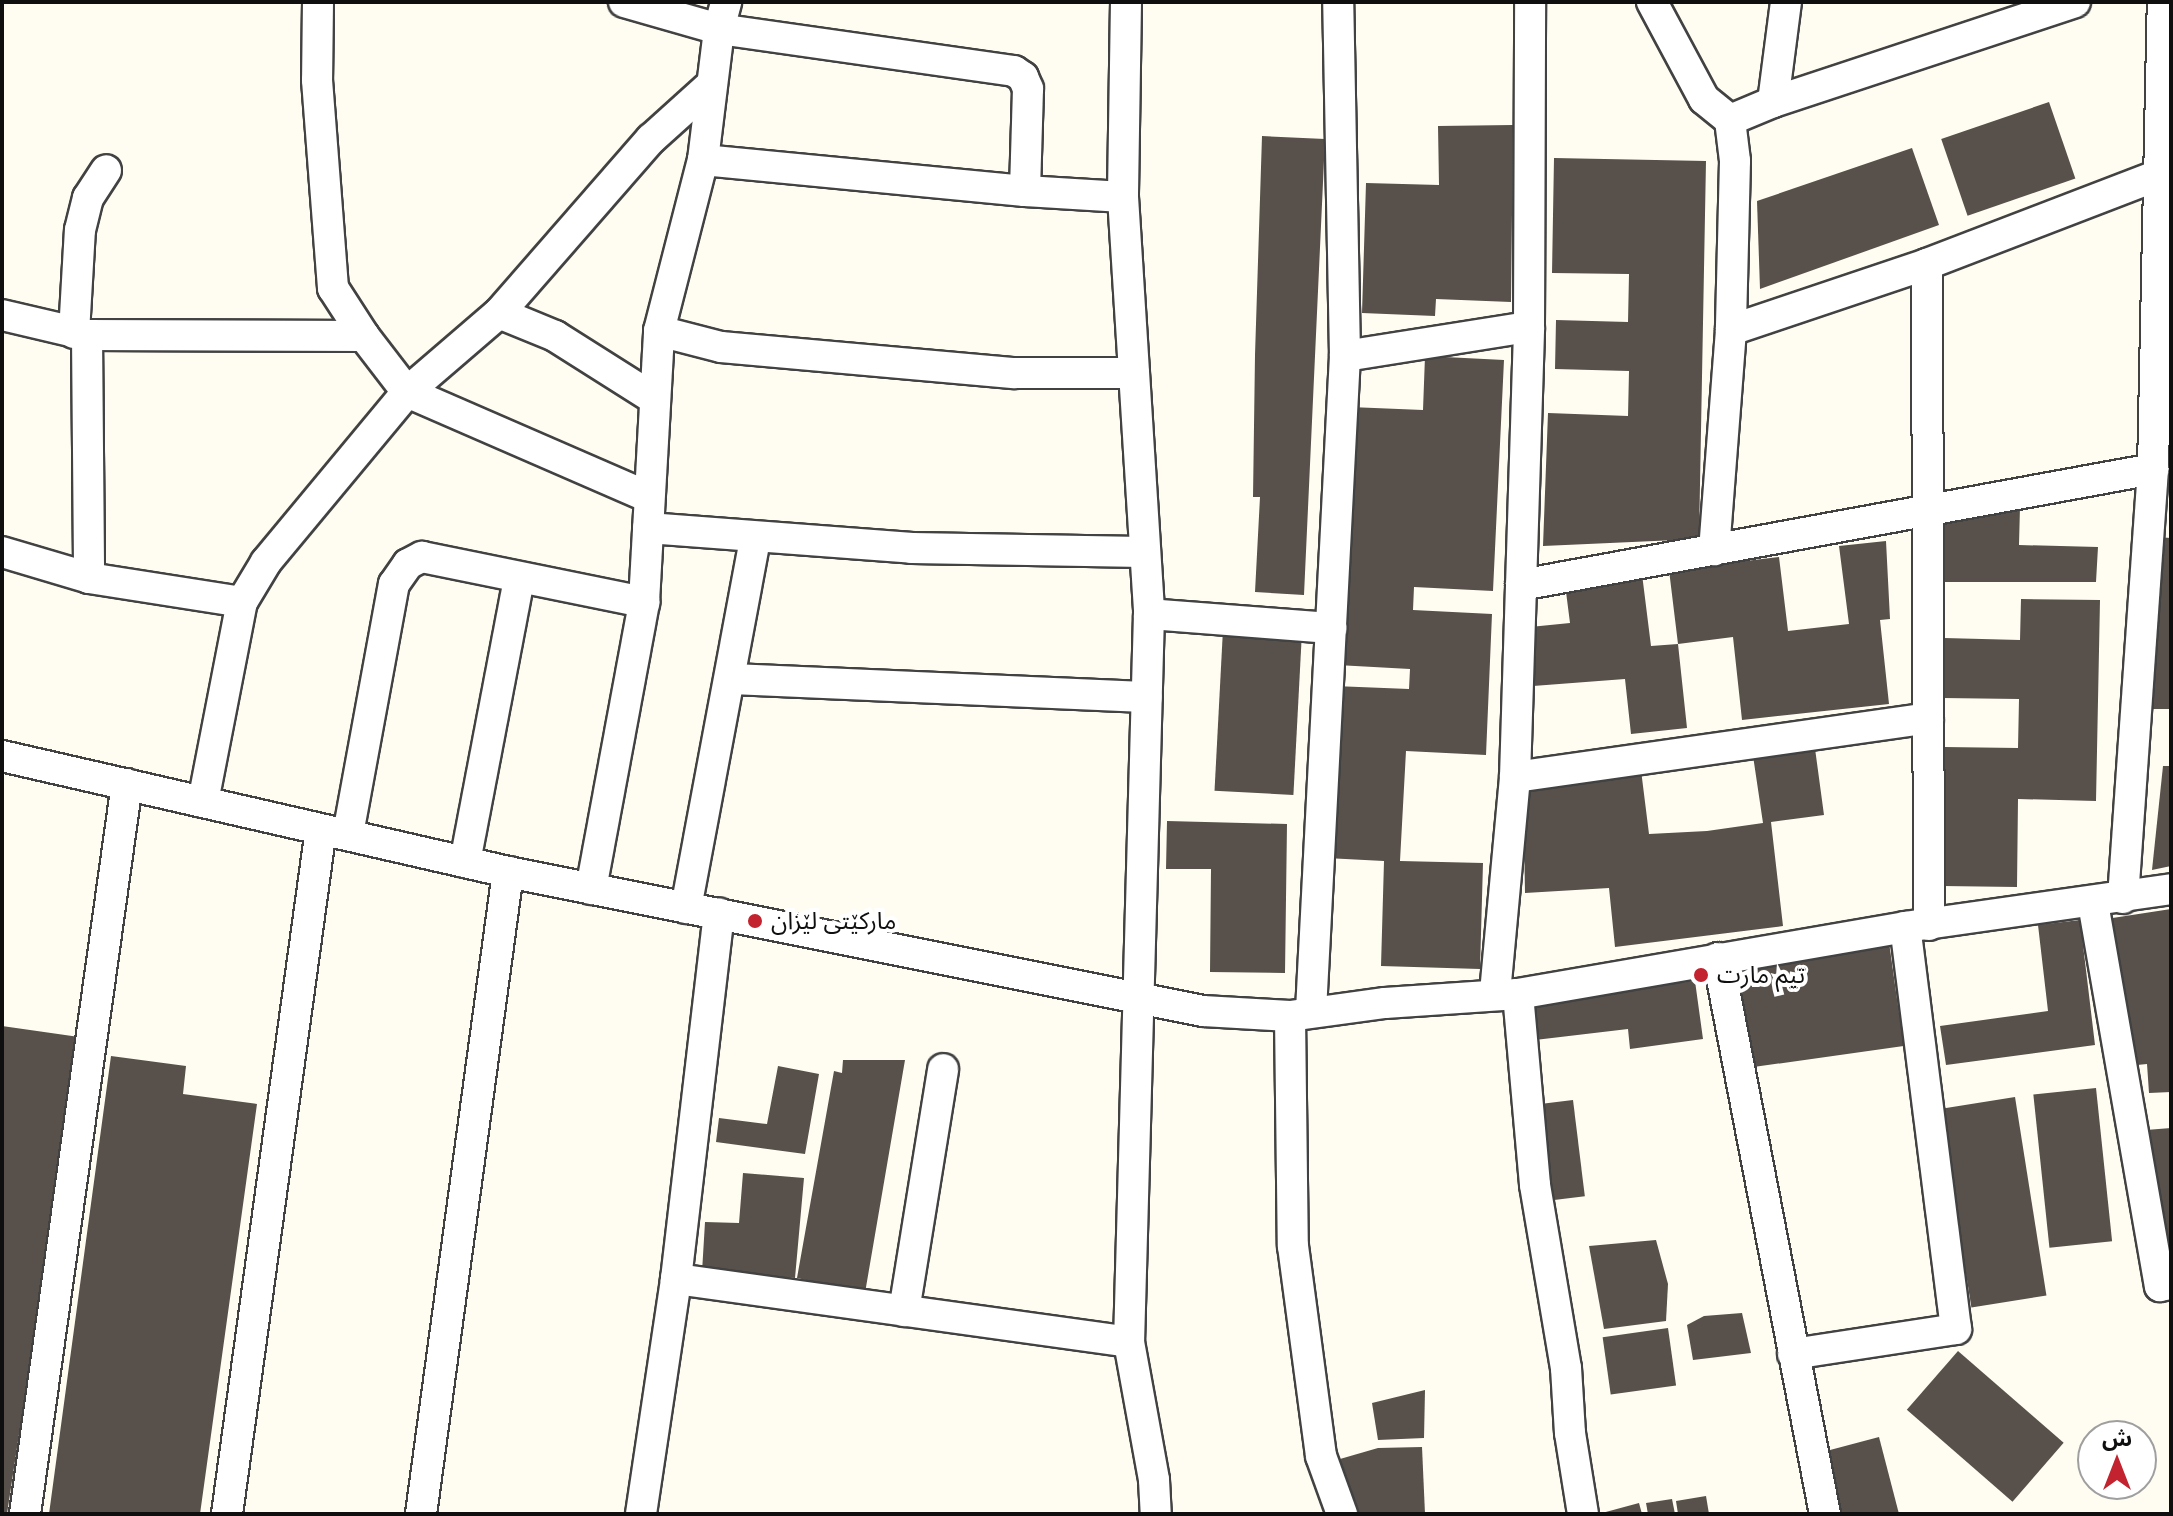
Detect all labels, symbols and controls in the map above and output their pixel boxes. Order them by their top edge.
place label: مارکێتی لێزان [771,907,896,935]
marker: مارکێتی لێزان [746,912,764,930]
place label: تيم مارت [1717,961,1805,989]
marker: تيم مارت [1692,966,1710,984]
north arrow [2077,1420,2157,1500]
text: ش [2102,1424,2132,1452]

